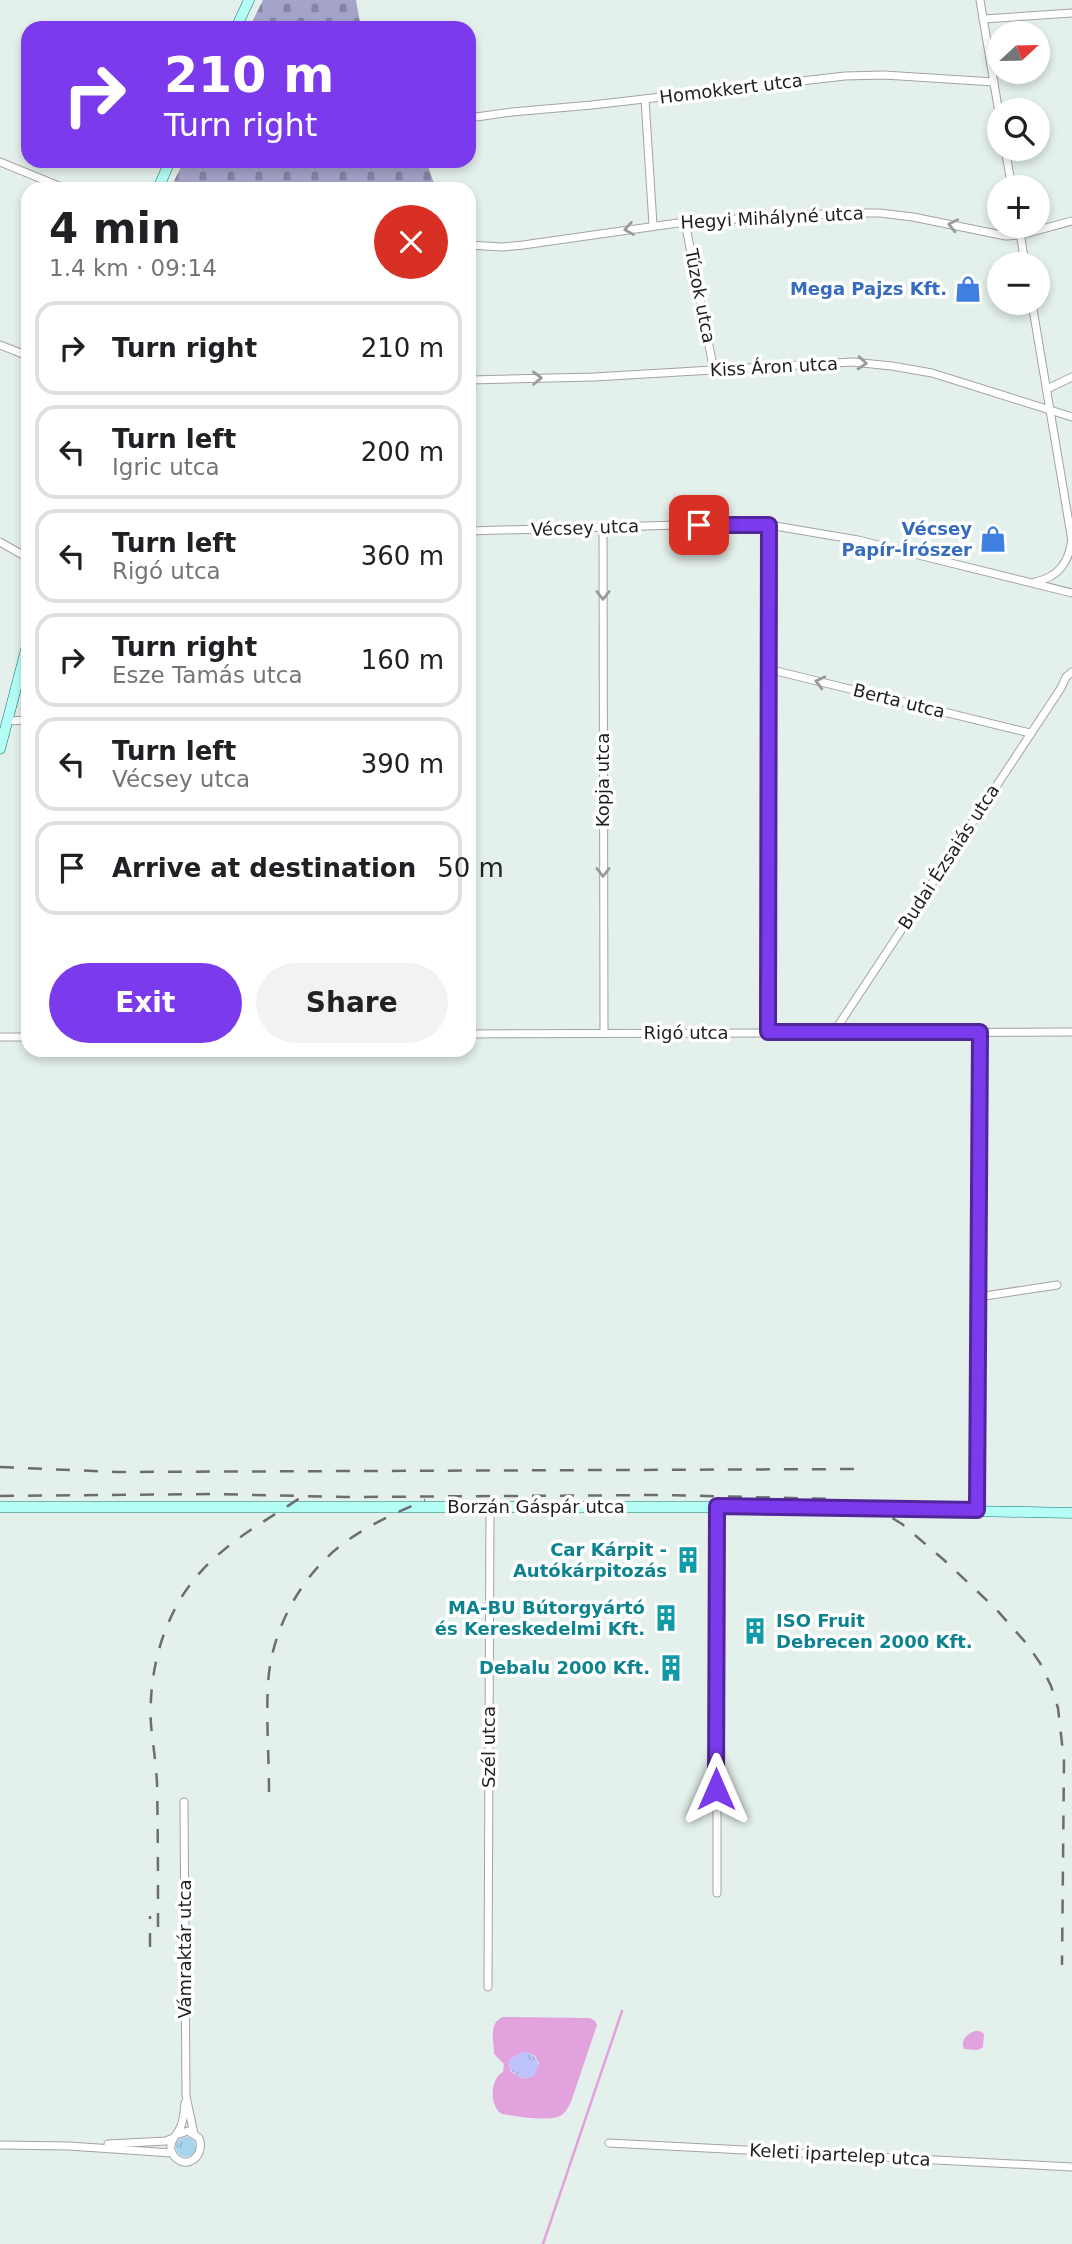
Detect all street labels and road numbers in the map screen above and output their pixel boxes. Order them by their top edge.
street label: Homokkert utca [658,69,804,108]
street label: Hegyi Mihályné utca [680,202,864,233]
street label: Túzok utca [681,246,720,345]
street label: Kiss Áron utca [709,353,839,380]
street label: Vécsey utca [531,515,639,540]
street label: Berta utca [851,679,947,722]
street label: Kopja utca [592,733,613,827]
street label: Budai Ézsaiás utca [894,780,1003,933]
street label: Rigó utca [643,1022,729,1043]
street label: Borzán Gáspár utca [447,1496,625,1517]
street label: Szél utca [478,1706,499,1788]
street label: Vámraktár utca [174,1880,195,2018]
street label: Keleti ipartelep utca [749,2139,931,2170]

